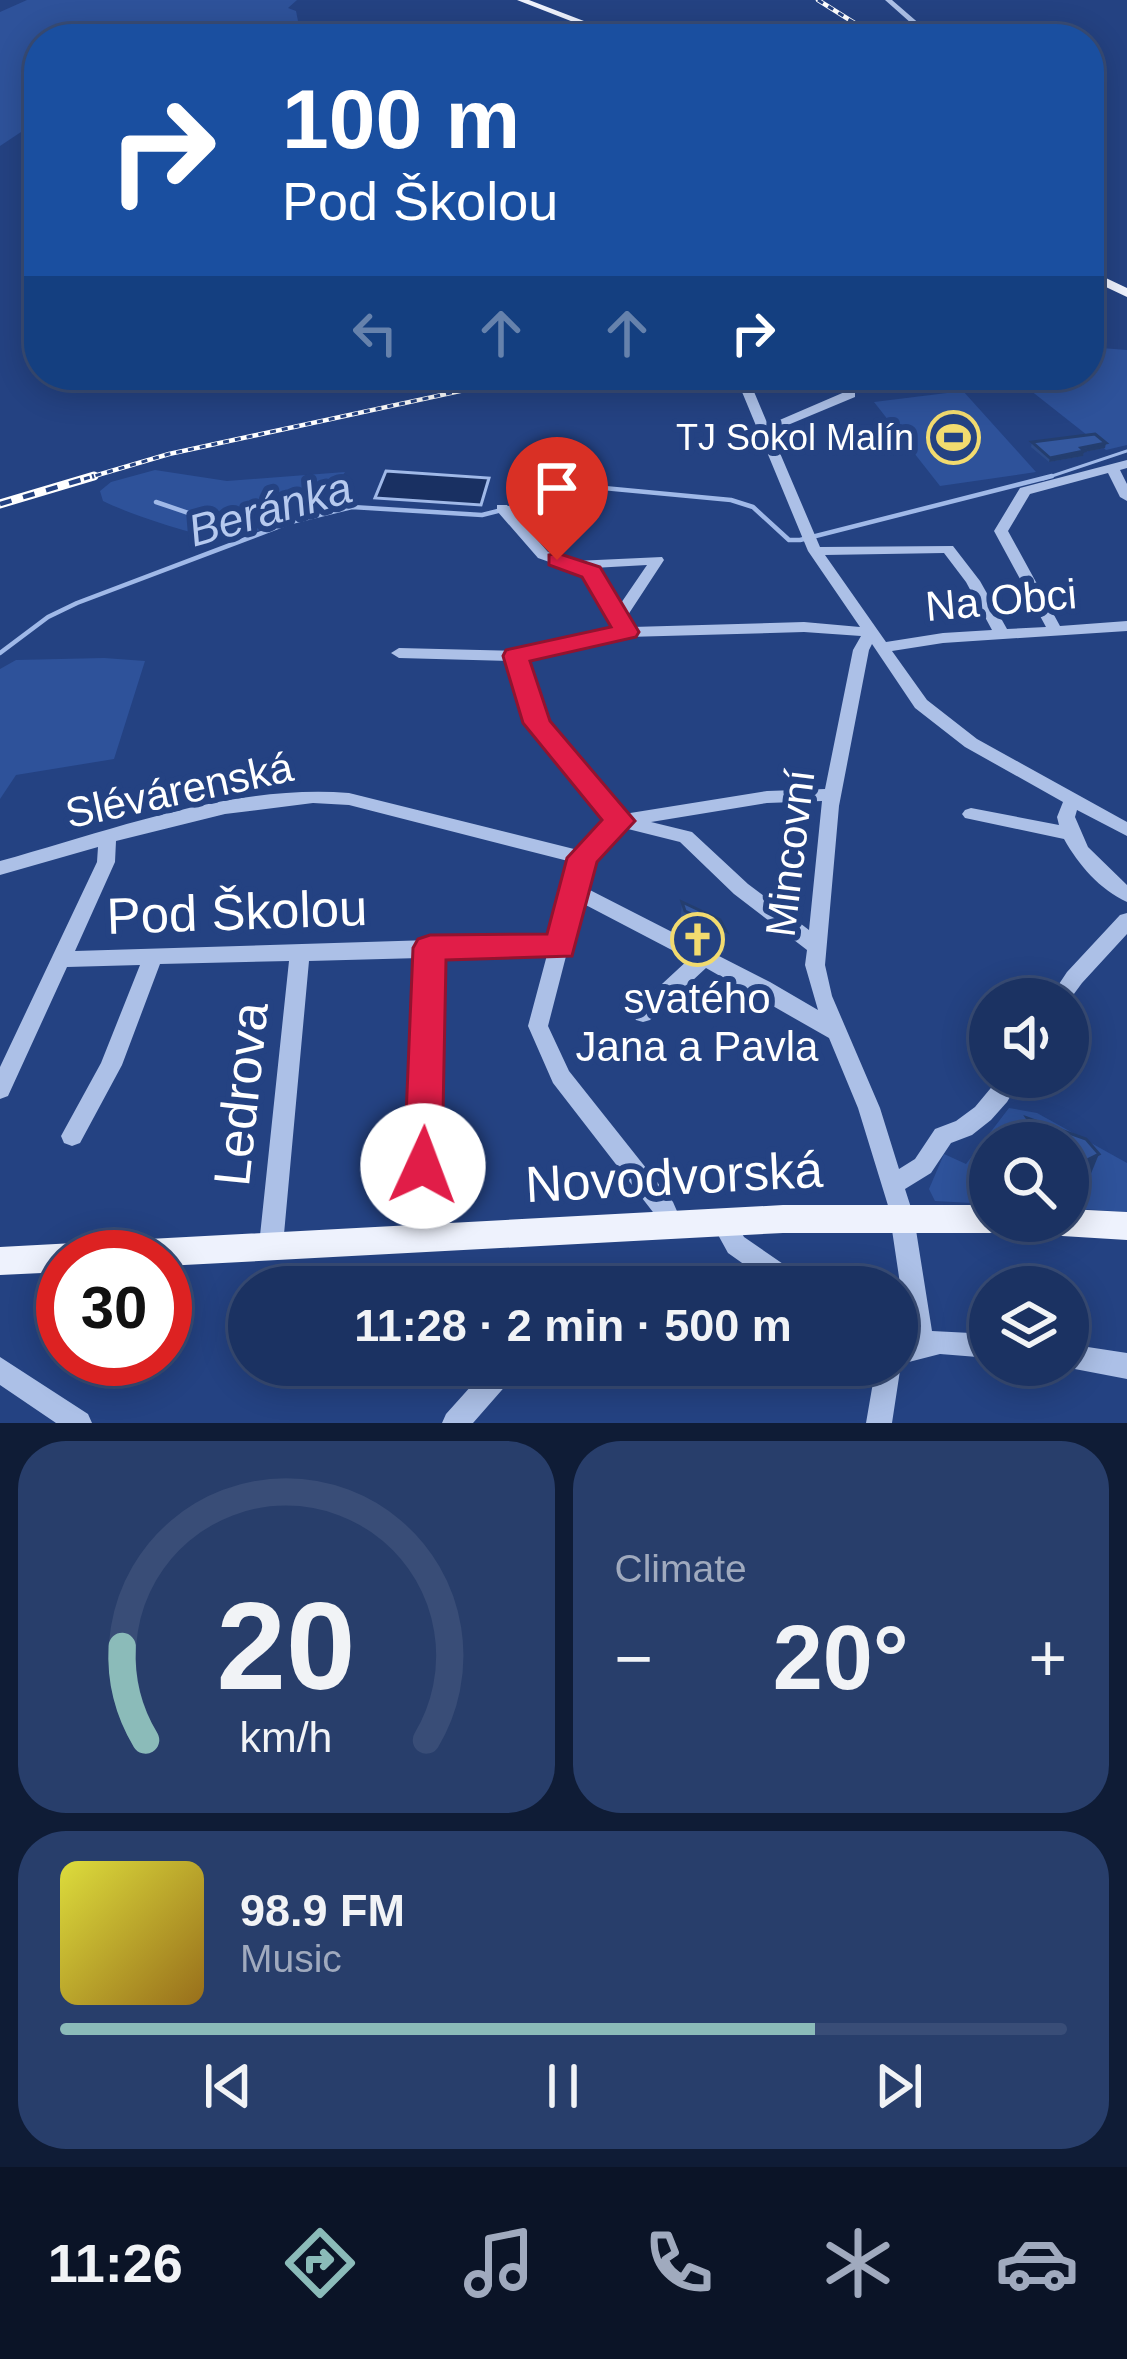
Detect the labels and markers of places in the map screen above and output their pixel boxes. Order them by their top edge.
sports icon: TJ Sokol Malín [925,409,981,465]
place label: TJ Sokol Malín [676,417,914,458]
pin [506,437,608,560]
church icon: svatého Jana a Pavla [669,911,725,967]
place label: svatého Jana a Pavla [576,975,819,1070]

